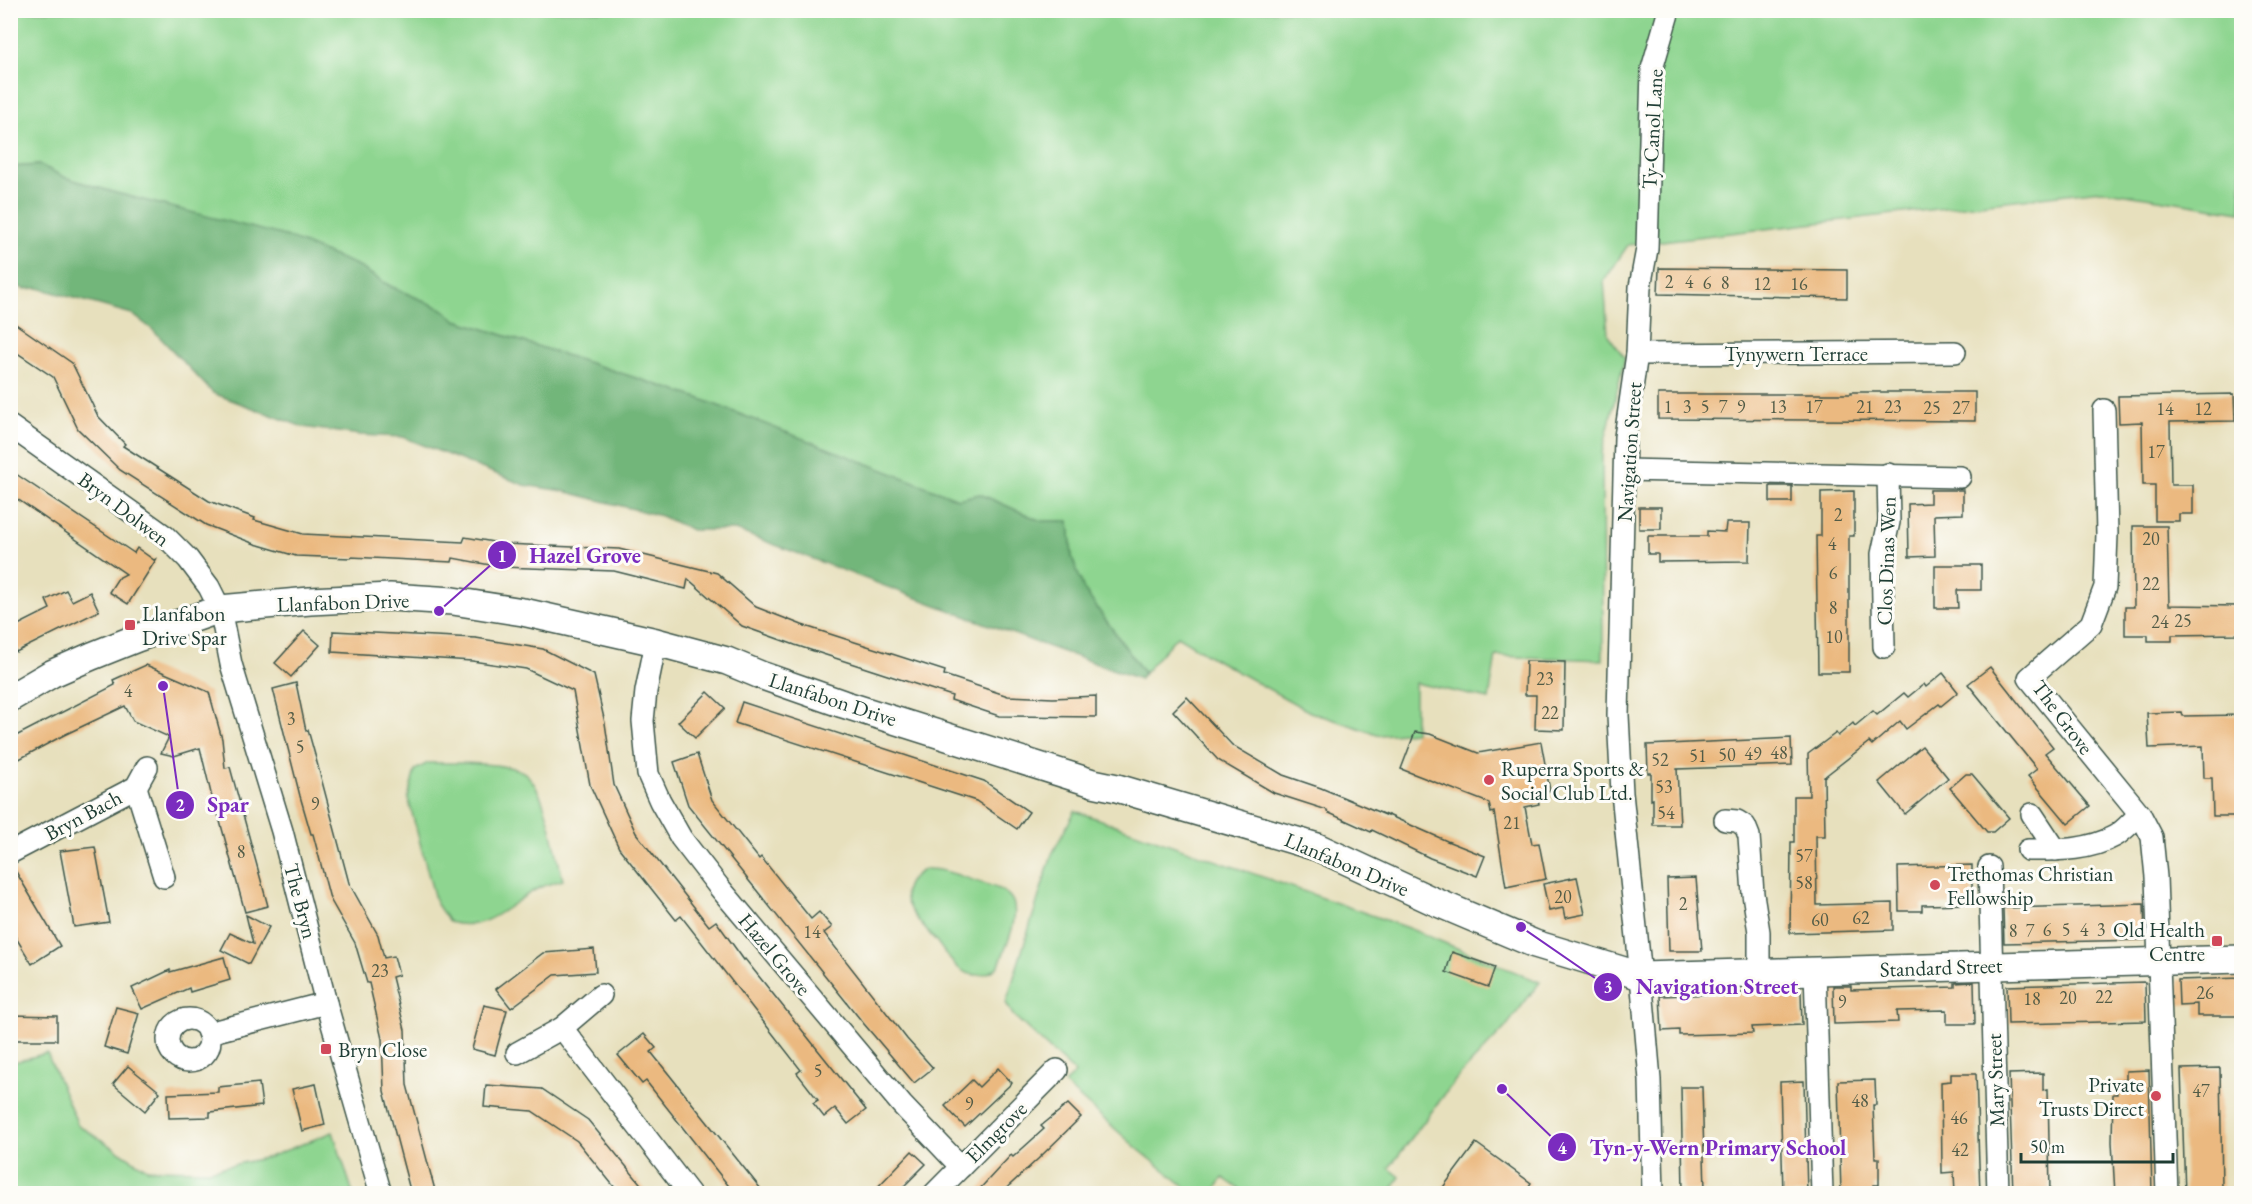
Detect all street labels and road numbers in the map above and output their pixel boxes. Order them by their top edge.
street label: Ty-Canol Lane [1635,68,1669,190]
street label: Tynywern Terrace [1724,340,1868,367]
street label: Navigation Street [1611,381,1647,523]
street label: Bryn Dolwen [73,466,175,552]
street label: Clos Dinas Wen [1870,496,1902,626]
street label: Llanfabon Drive [276,586,410,618]
street label: Llanfabon Drive [766,666,900,732]
street label: The Grove [2026,674,2100,760]
street label: Bryn Bach [40,783,127,847]
street label: Llanfabon Drive [1281,826,1413,902]
street label: The Bryn [278,860,324,942]
street label: Hazel Grove [733,907,817,1001]
street label: Standard Street [1879,951,2003,983]
street label: Mary Street [1980,1032,2010,1127]
street label: Elmgrove [959,1095,1033,1169]

